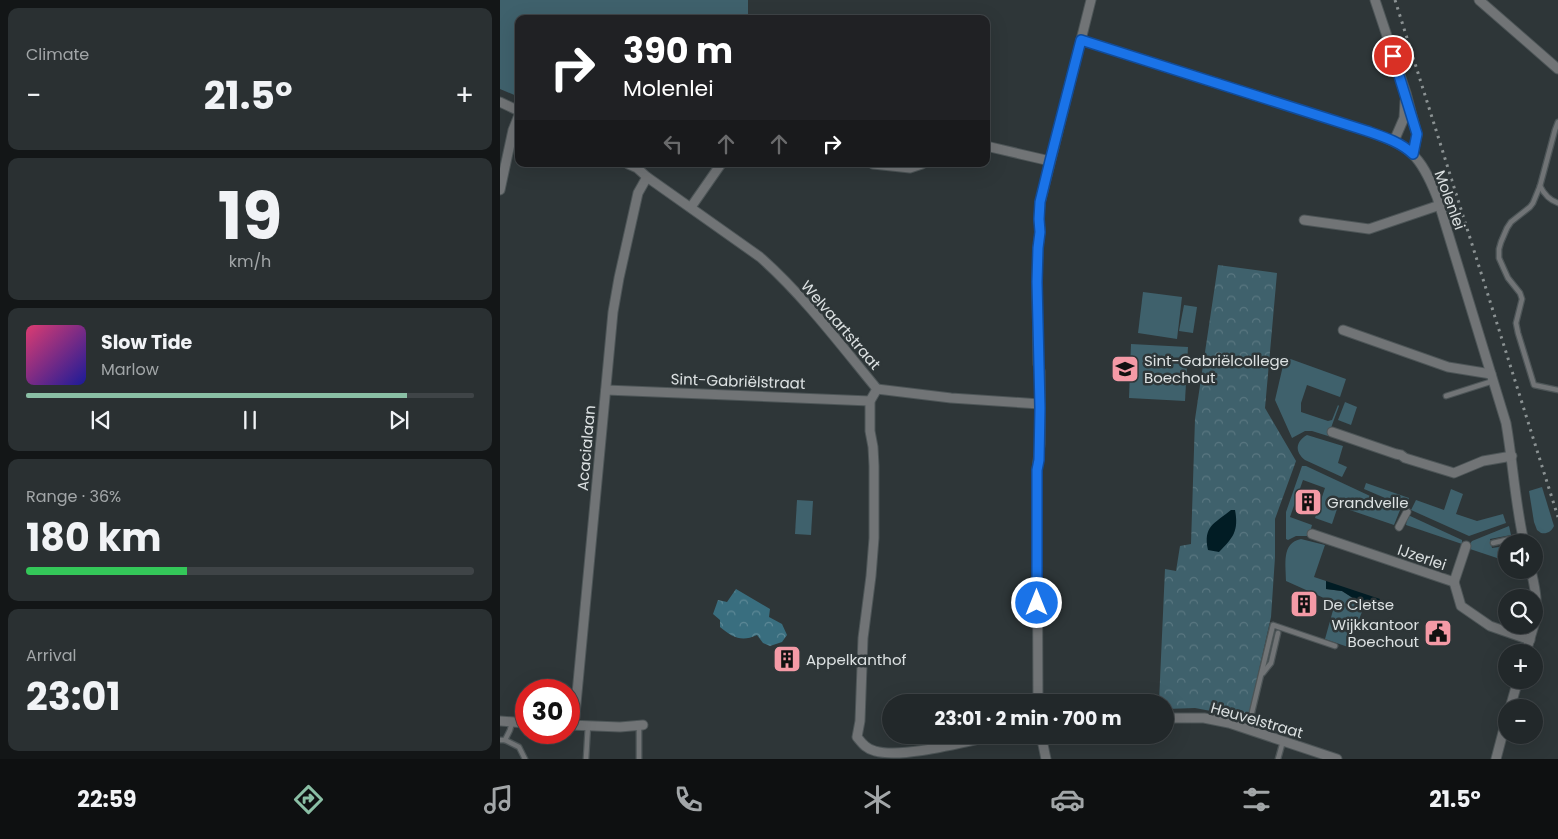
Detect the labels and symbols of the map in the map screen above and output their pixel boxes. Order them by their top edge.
pin [1372,35,1414,77]
street label: Molenlei [1430,167,1470,233]
street label: Welvaartstraat [796,276,886,374]
place label: Sint-Gabriëlcollege Boechout [1144,350,1289,388]
school or university icon: Sint-Gabriëlcollege Boechout [1110,354,1140,384]
street label: Sint-Gabriëlstraat [670,368,806,394]
street label: Acacialaan [572,404,600,492]
building icon: Grandvelle [1293,487,1323,517]
place label: Grandvelle [1327,492,1409,513]
street label: IJzerlei [1395,539,1449,575]
position arrow [1010,576,1062,628]
building icon: De Cletse [1289,589,1319,619]
place label: De Cletse [1323,594,1394,615]
place label: Wijkkantoor Boechout [1332,614,1419,652]
public building icon: Wijkkantoor Boechout [1423,618,1453,648]
building icon: Appelkanthof [772,644,802,674]
place label: Appelkanthof [806,649,907,670]
speed limit sign: 30 [515,679,580,744]
street label: Heuvelstraat [1208,697,1306,743]

